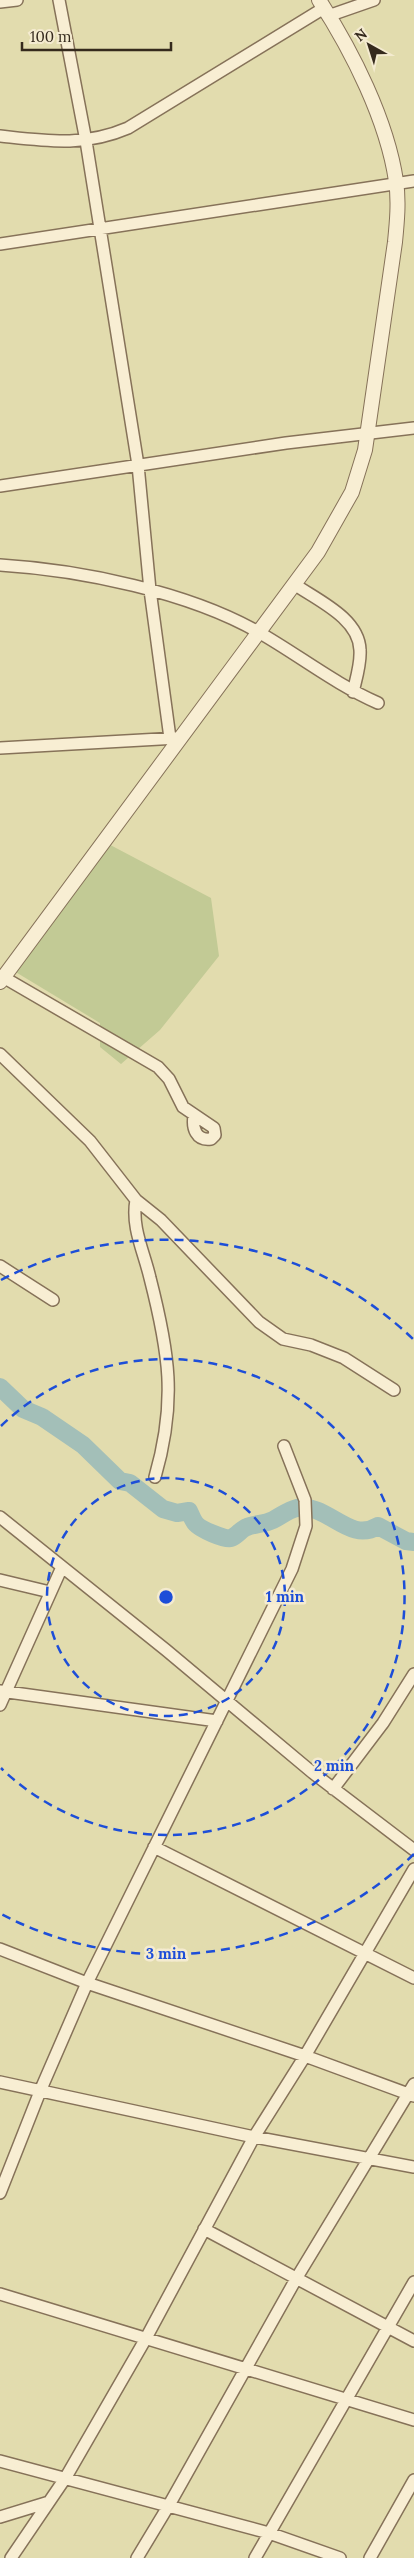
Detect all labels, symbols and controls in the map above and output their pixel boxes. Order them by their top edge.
scale bar [22,20,171,52]
north arrow [344,20,394,70]
text: N [351,24,371,45]
text: 100 m [30,27,71,46]
text: 1 min [266,1587,305,1606]
centre of rings [157,1588,175,1606]
text: 2 min [314,1756,355,1775]
text: 3 min [146,1944,187,1963]

